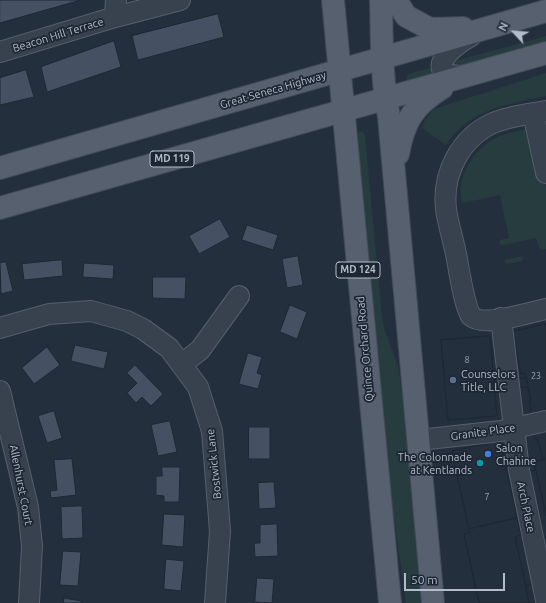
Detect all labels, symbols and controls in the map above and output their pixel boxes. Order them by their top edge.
north arrow [494,12,534,52]
street label: Beacon Hill Terrace [11,15,105,55]
text: N [496,20,510,33]
street label: Great Seneca Highway [218,69,328,111]
road number: MD 119 [150,151,194,167]
road number: MD 124 [336,262,380,278]
street label: Quince Orchard Road [354,296,376,402]
house number: 8 [464,355,470,365]
place label: Counselors Title, LLC [461,367,516,393]
house number: 23 [531,371,541,381]
marker: Counselors Title, LLC [448,375,458,385]
street label: Granite Place [450,421,516,443]
street label: Bostwick Lane [204,428,224,500]
place label: Salon Chahine [496,441,536,467]
street label: Allenhurst Court [7,444,35,526]
marker: Salon Chahine [483,449,493,459]
place label: The Colonnade at Kentlands [398,450,472,476]
marker: The Colonnade at Kentlands [475,458,485,468]
street label: Arch Place [514,480,538,534]
house number: 7 [484,492,490,502]
scale bar [406,565,507,591]
text: 50 m [411,573,438,586]

